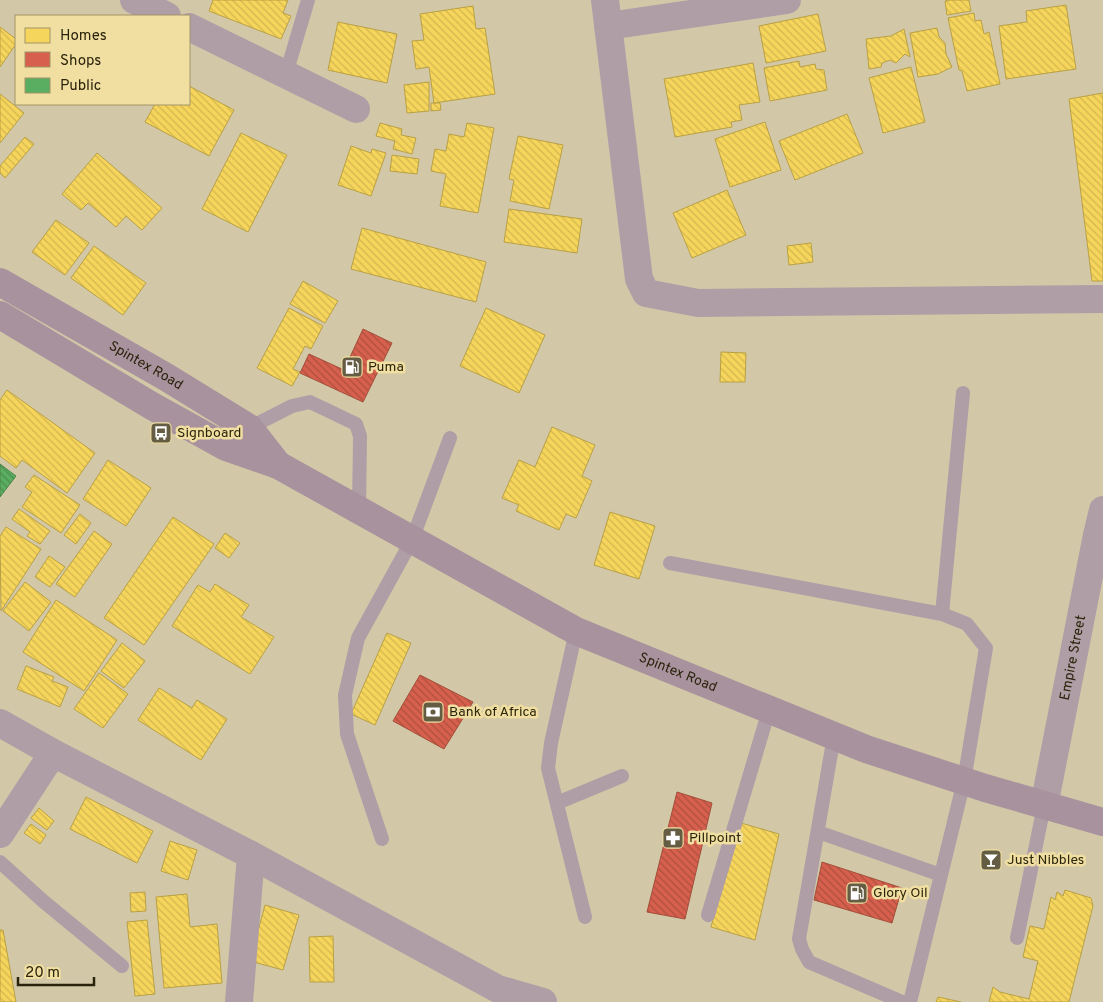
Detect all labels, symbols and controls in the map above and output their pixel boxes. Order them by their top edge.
legend [15,15,190,105]
text: Homes [60,27,107,46]
text: Shops [60,52,101,71]
text: Public [60,77,101,96]
street label: Spintex Road [106,337,186,394]
fuel station icon: Puma [340,355,364,379]
place label: Puma [368,359,404,376]
bus stop icon: Signboard [149,421,173,445]
place label: Signboard [177,425,241,442]
street label: Empire Street [1056,614,1090,702]
street label: Spintex Road [636,649,720,696]
bank icon: Bank of Africa [421,700,445,724]
place label: Bank of Africa [449,704,537,721]
pharmacy icon: Pillpoint [661,826,685,850]
place label: Pillpoint [689,830,741,847]
bar icon: Just Nibbles [979,848,1003,872]
place label: Just Nibbles [1007,852,1084,869]
fuel station icon: Glory Oil [845,881,869,905]
place label: Glory Oil [873,885,928,902]
scale bar [18,954,94,986]
text: 20 m [25,964,60,983]

